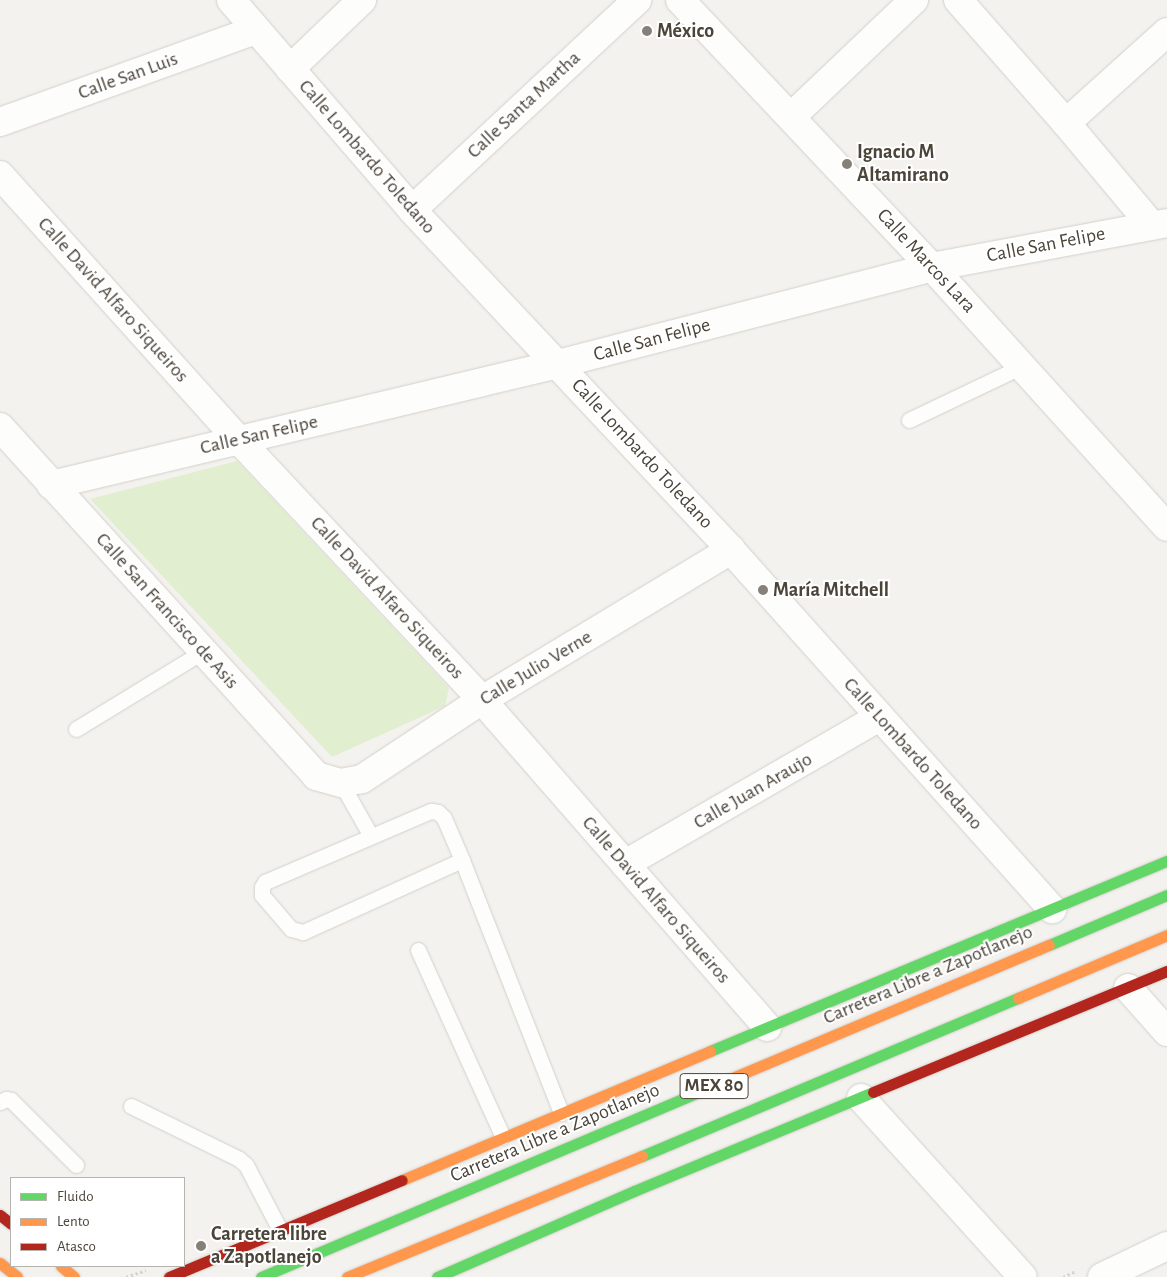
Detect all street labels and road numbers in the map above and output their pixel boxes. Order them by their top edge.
street label: Calle Santa Martha [462,46,586,164]
street label: Calle San Luis [75,47,181,105]
street label: Calle Lombardo Toledano [293,75,441,239]
street label: Calle Marcos Lara [871,204,981,318]
street label: Calle David Alfaro Siqueiros [32,212,194,388]
street label: Calle San Felipe [985,222,1107,268]
street label: Calle San Felipe [591,313,713,367]
street label: Calle Lombardo Toledano [566,374,718,534]
street label: Calle San Felipe [198,410,320,460]
street label: Calle David Alfaro Siqueiros [305,511,469,685]
street label: Calle San Francisco de Asis [90,528,244,694]
street label: Calle Julio Verne [475,625,597,711]
street label: Calle Lombardo Toledano [838,673,988,835]
street label: Calle Juan Araujo [689,747,817,835]
street label: Calle David Alfaro Siqueiros [577,811,735,989]
street label: Carretera Libre a Zapotlanejo [820,920,1036,1030]
road number: MEX 80 [679,1070,749,1102]
street label: Carretera Libre a Zapotlanejo [447,1078,663,1188]

